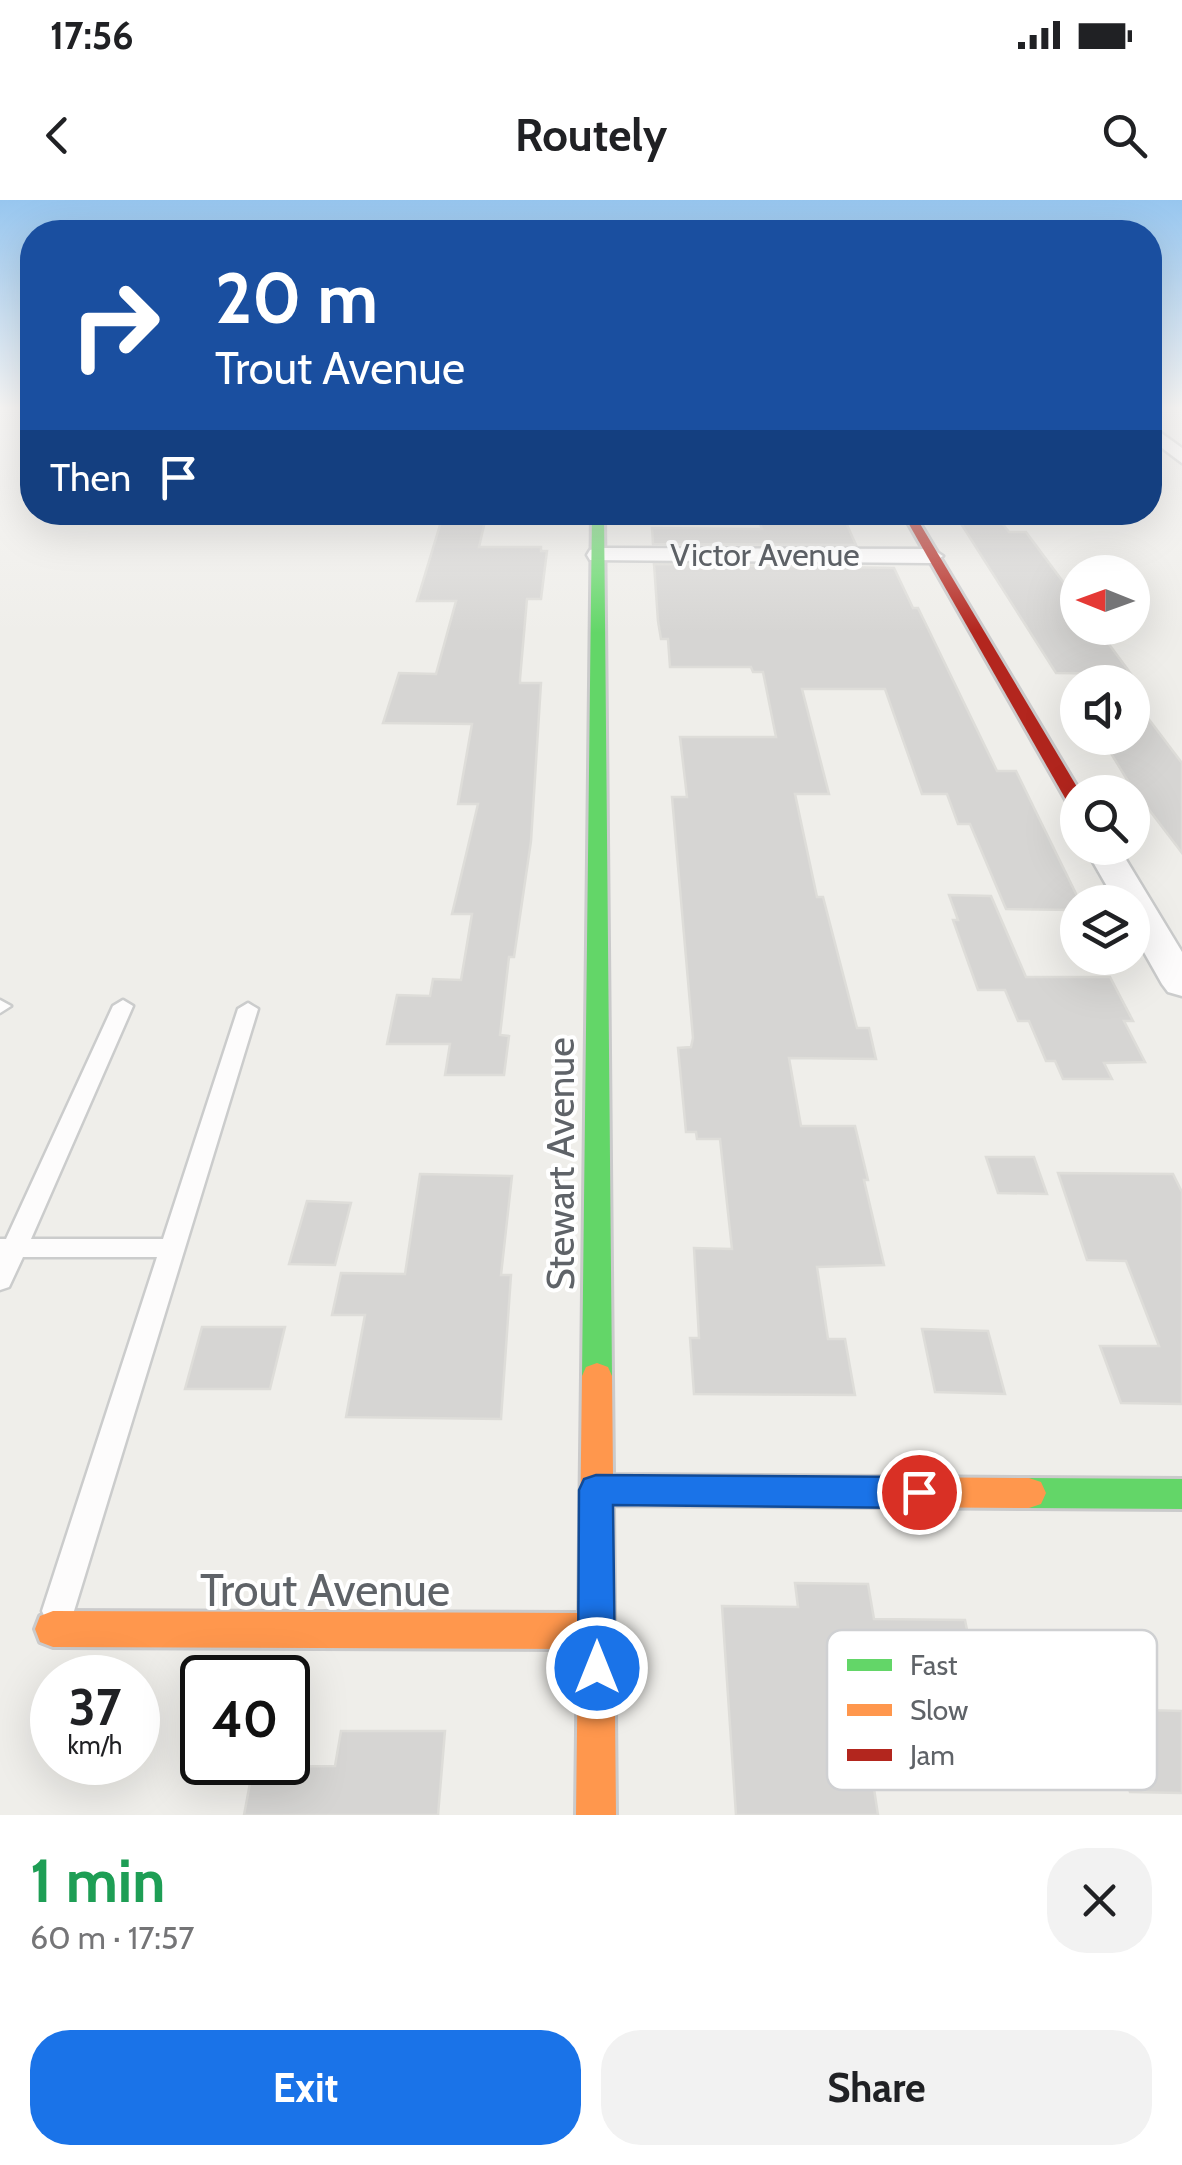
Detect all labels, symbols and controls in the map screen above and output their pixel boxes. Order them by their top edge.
text: 17:56 [50,12,134,59]
icon: back [30,108,85,163]
text: Routely [515,108,667,162]
icon: search [1097,108,1152,163]
text: 20 m [215,255,378,341]
icon: right [50,260,180,390]
text: Trout Avenue [215,341,465,395]
icon: arrive [151,450,206,505]
text: Then [50,454,131,501]
street label: Victor Avenue [670,535,860,574]
north arrow [1060,555,1150,645]
map controls [1060,555,1150,975]
button: sound [1060,665,1150,755]
button: search [1060,775,1150,865]
button: layers [1060,885,1150,975]
street label: Stewart Avenue [537,1037,584,1291]
pin [877,1450,962,1535]
icon: arrive [892,1465,947,1520]
street label: Trout Avenue [200,1563,450,1617]
position arrow [545,1616,649,1720]
legend [827,1630,1157,1790]
text: Fast [910,1648,958,1682]
speed limit sign: 40 [180,1655,310,1785]
text: 37 [69,1677,121,1738]
text: Slow [910,1693,968,1727]
text: km/h [68,1730,122,1760]
text: Jam [909,1738,955,1772]
text: 1 min [30,1844,165,1917]
button: close [1047,1848,1152,1953]
text: 60 m · 17:57 [30,1918,194,1957]
button: Exit [30,2030,581,2145]
button: Share [601,2030,1152,2145]

